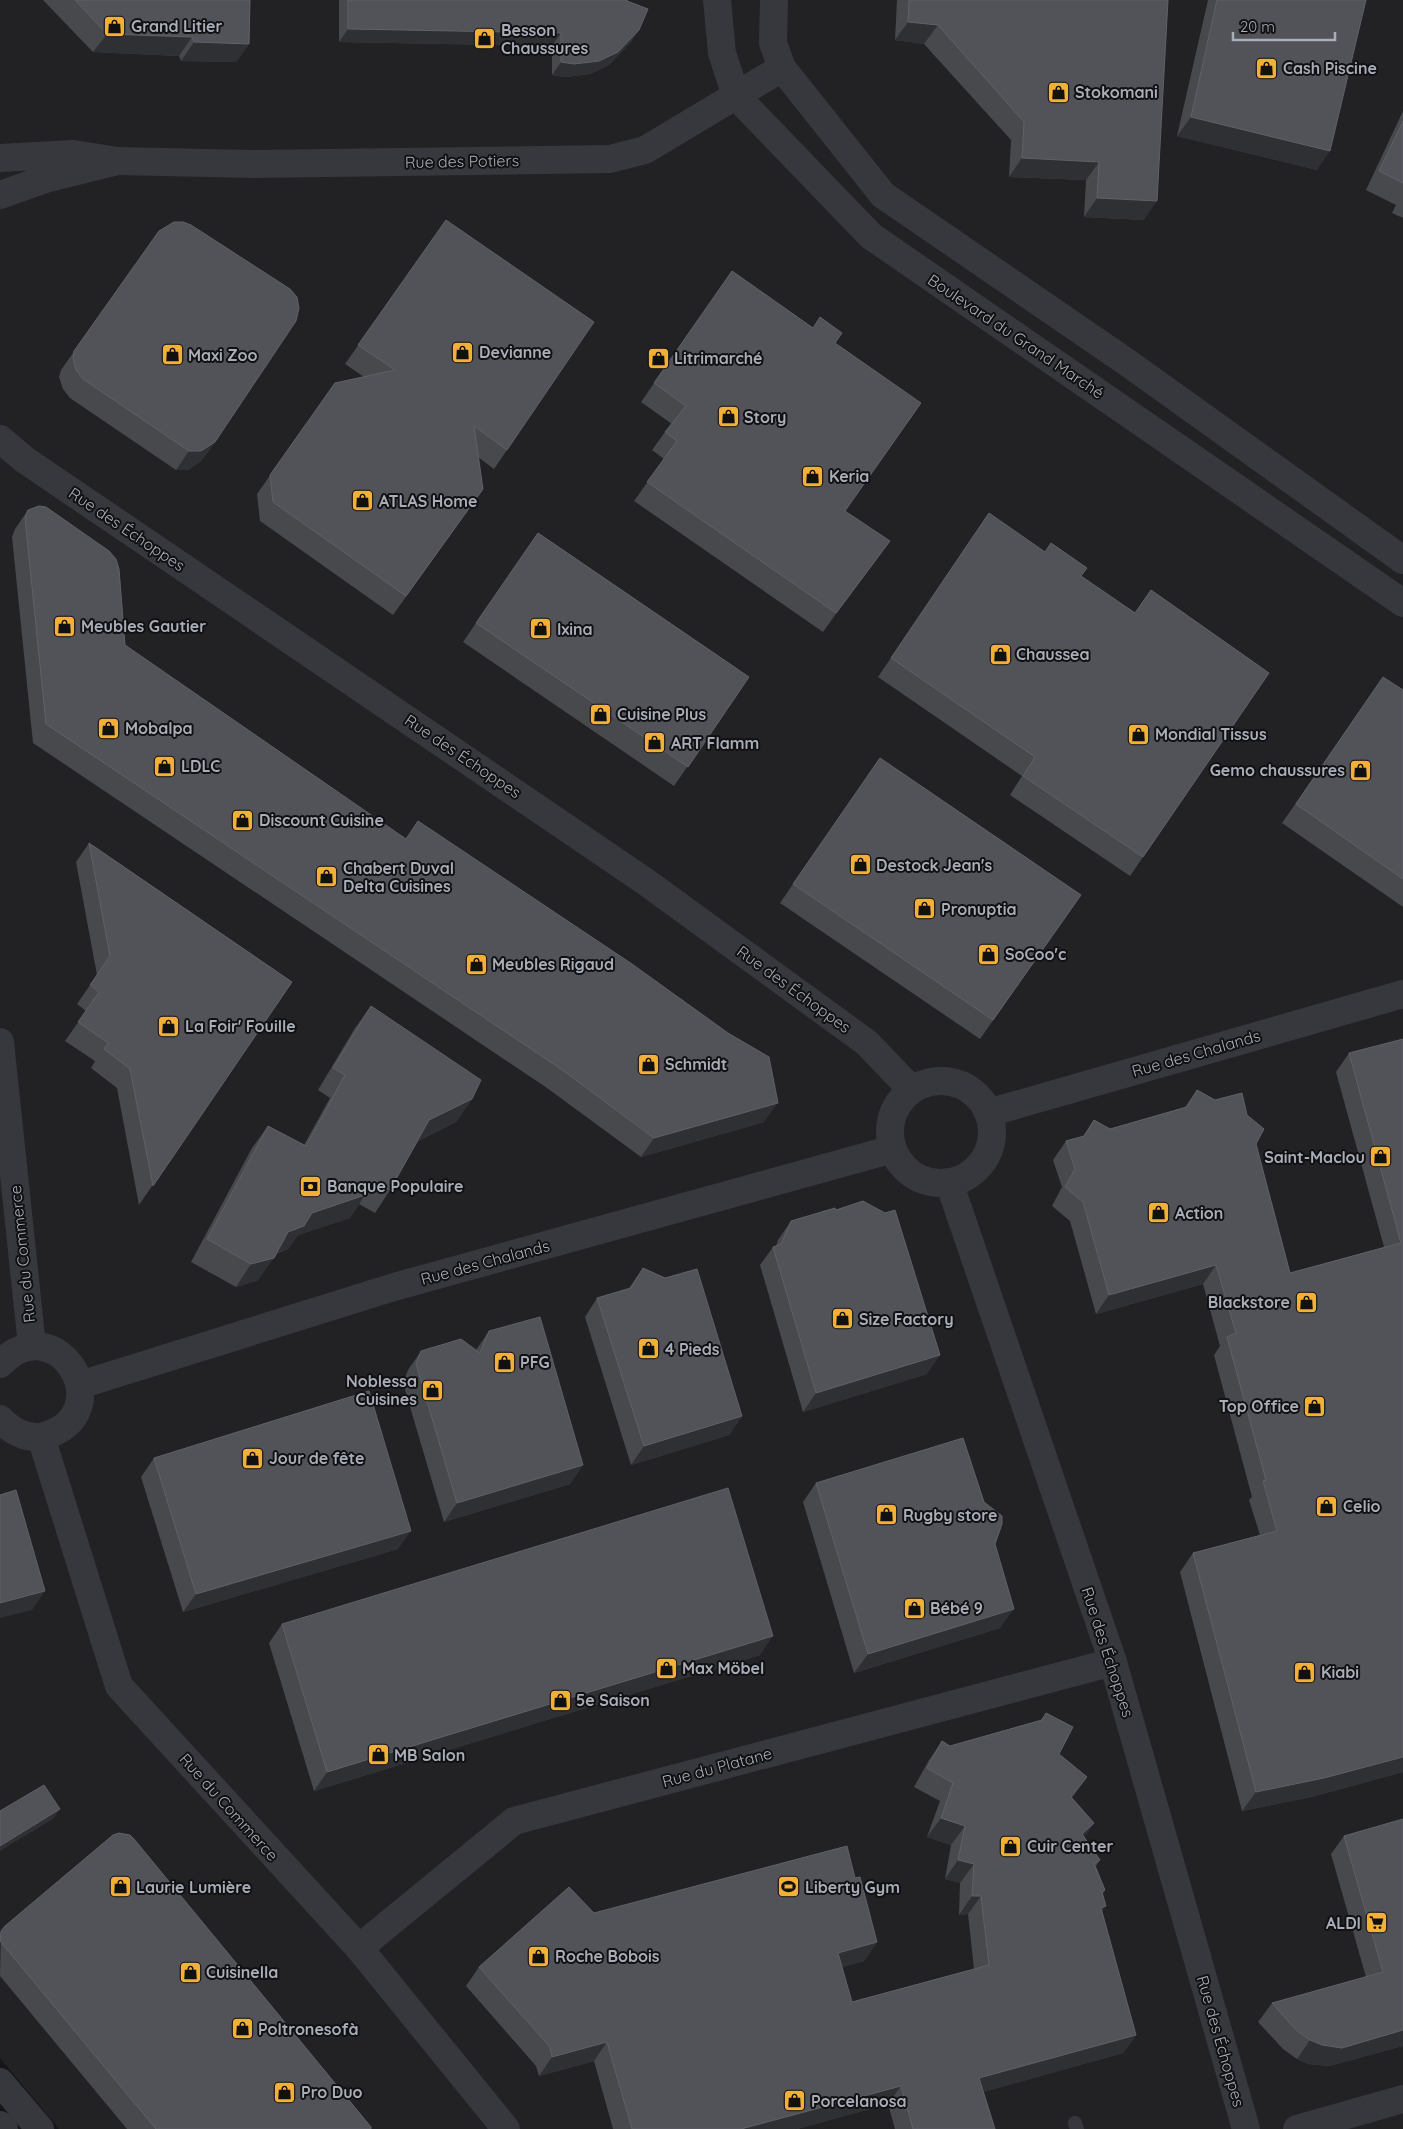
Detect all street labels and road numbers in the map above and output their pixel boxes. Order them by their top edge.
street label: Rue des Potiers [405,150,519,172]
street label: Boulevard du Grand Marché [924,269,1108,403]
street label: Rue des Échoppes [65,483,189,575]
street label: Rue des Échoppes [401,710,525,802]
street label: Rue des Échoppes [733,941,855,1037]
street label: Rue des Chalands [1129,1025,1263,1081]
street label: Rue du Commerce [5,1184,39,1324]
street label: Rue des Chalands [418,1235,552,1289]
street label: Rue des Échoppes [1078,1584,1138,1720]
street label: Rue du Platane [660,1743,774,1791]
street label: Rue du Commerce [175,1749,283,1865]
street label: Rue des Échoppes [1193,1973,1249,2109]

